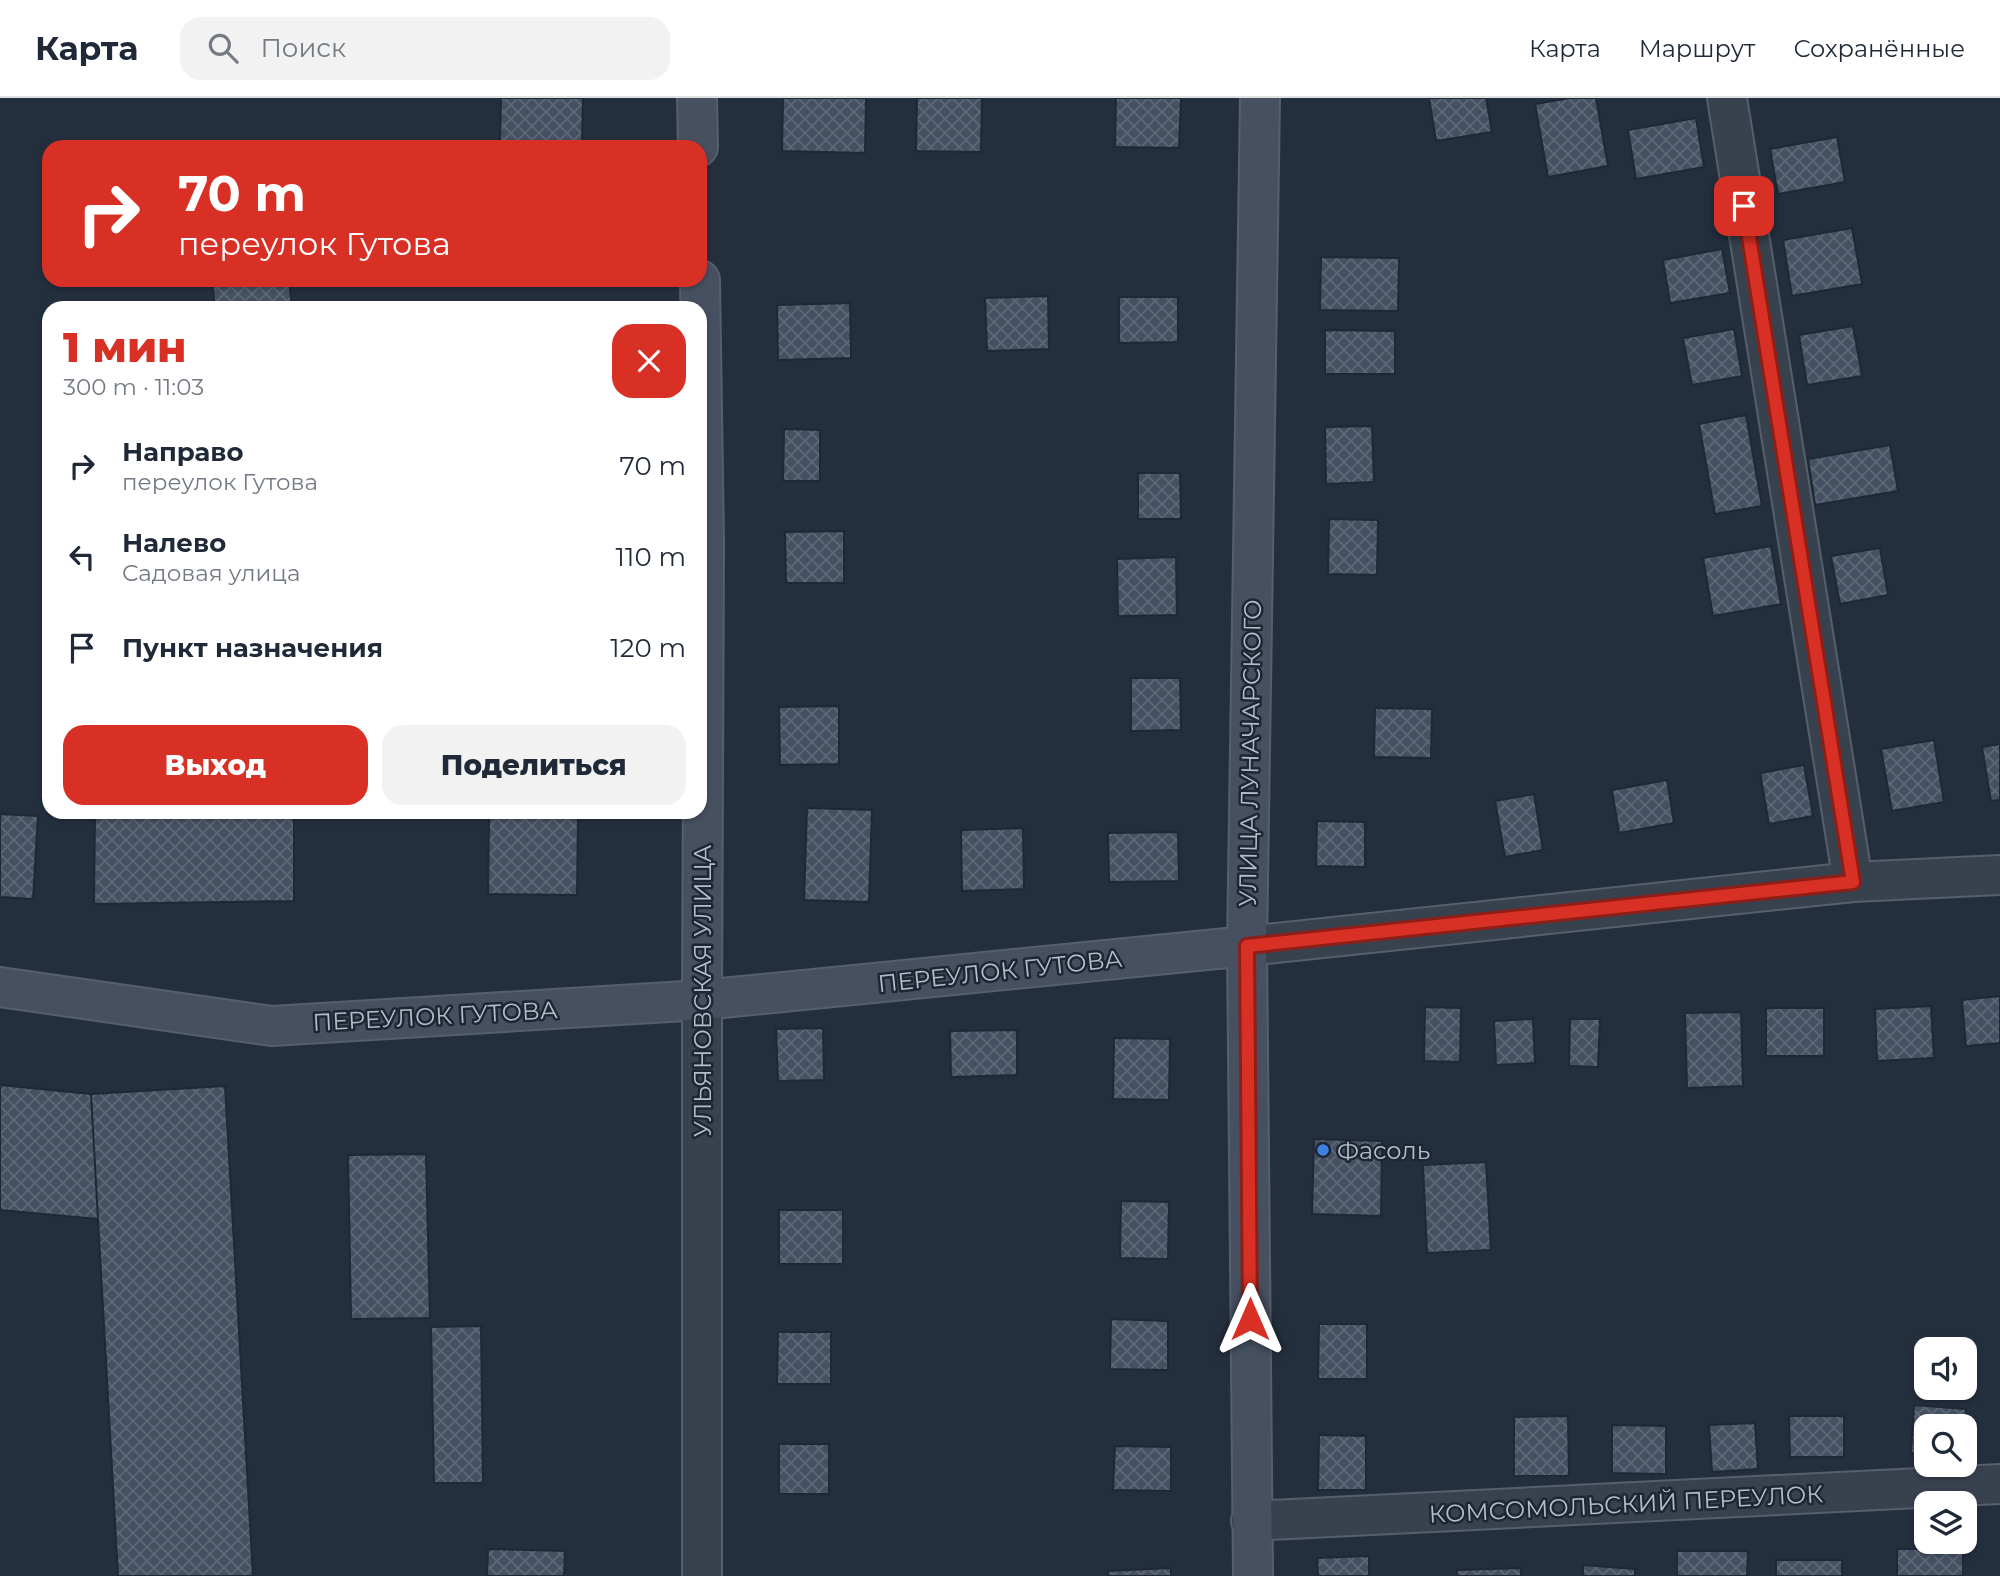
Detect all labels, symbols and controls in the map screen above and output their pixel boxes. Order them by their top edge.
search box [180,17,670,80]
text: Карта [35,28,138,68]
icon: search [204,29,242,67]
text: Поиск [260,32,346,64]
text: Карта [1529,34,1601,63]
text: Маршрут [1639,34,1755,63]
text: Сохранённые [1793,34,1965,63]
text: 70 m [178,164,306,223]
icon: right [63,168,154,259]
pin [1714,176,1774,236]
icon: arrive [1725,187,1763,225]
text: переулок Гутова [178,224,451,263]
text: 1 мин [63,321,187,373]
button: close [612,324,686,398]
text: 300 m · 11:03 [63,373,204,401]
text: Направо [122,436,243,468]
icon: right [63,447,101,485]
text: 70 m [620,450,686,482]
text: переулок Гутова [122,468,318,496]
text: Налево [122,527,226,559]
icon: left [63,538,101,576]
text: 110 m [616,541,686,573]
text: Садовая улица [122,559,300,587]
street label: УЛИЦА ЛУНАЧАРСКОГО [1233,599,1267,907]
icon: arrive [63,629,101,667]
text: Пункт назначения [122,632,383,664]
text: 120 m [610,632,686,664]
button: Выход [63,725,368,805]
button: Поделиться [382,725,686,805]
street label: УЛЬЯНОВСКАЯ УЛИЦА [688,845,717,1137]
street label: ПЕРЕУЛОК ГУТОВА [876,944,1124,998]
street label: ПЕРЕУЛОК ГУТОВА [312,995,558,1037]
place label: Фасоль [1337,1136,1430,1165]
marker: Фасоль [1315,1142,1331,1158]
position arrow [1213,1282,1287,1356]
map controls [1914,1337,1977,1554]
button: sound [1914,1337,1977,1400]
button: search [1914,1414,1977,1477]
street label: КОМСОМОЛЬСКИЙ ПЕРЕУЛОК [1428,1479,1824,1529]
button: layers [1914,1491,1977,1554]

